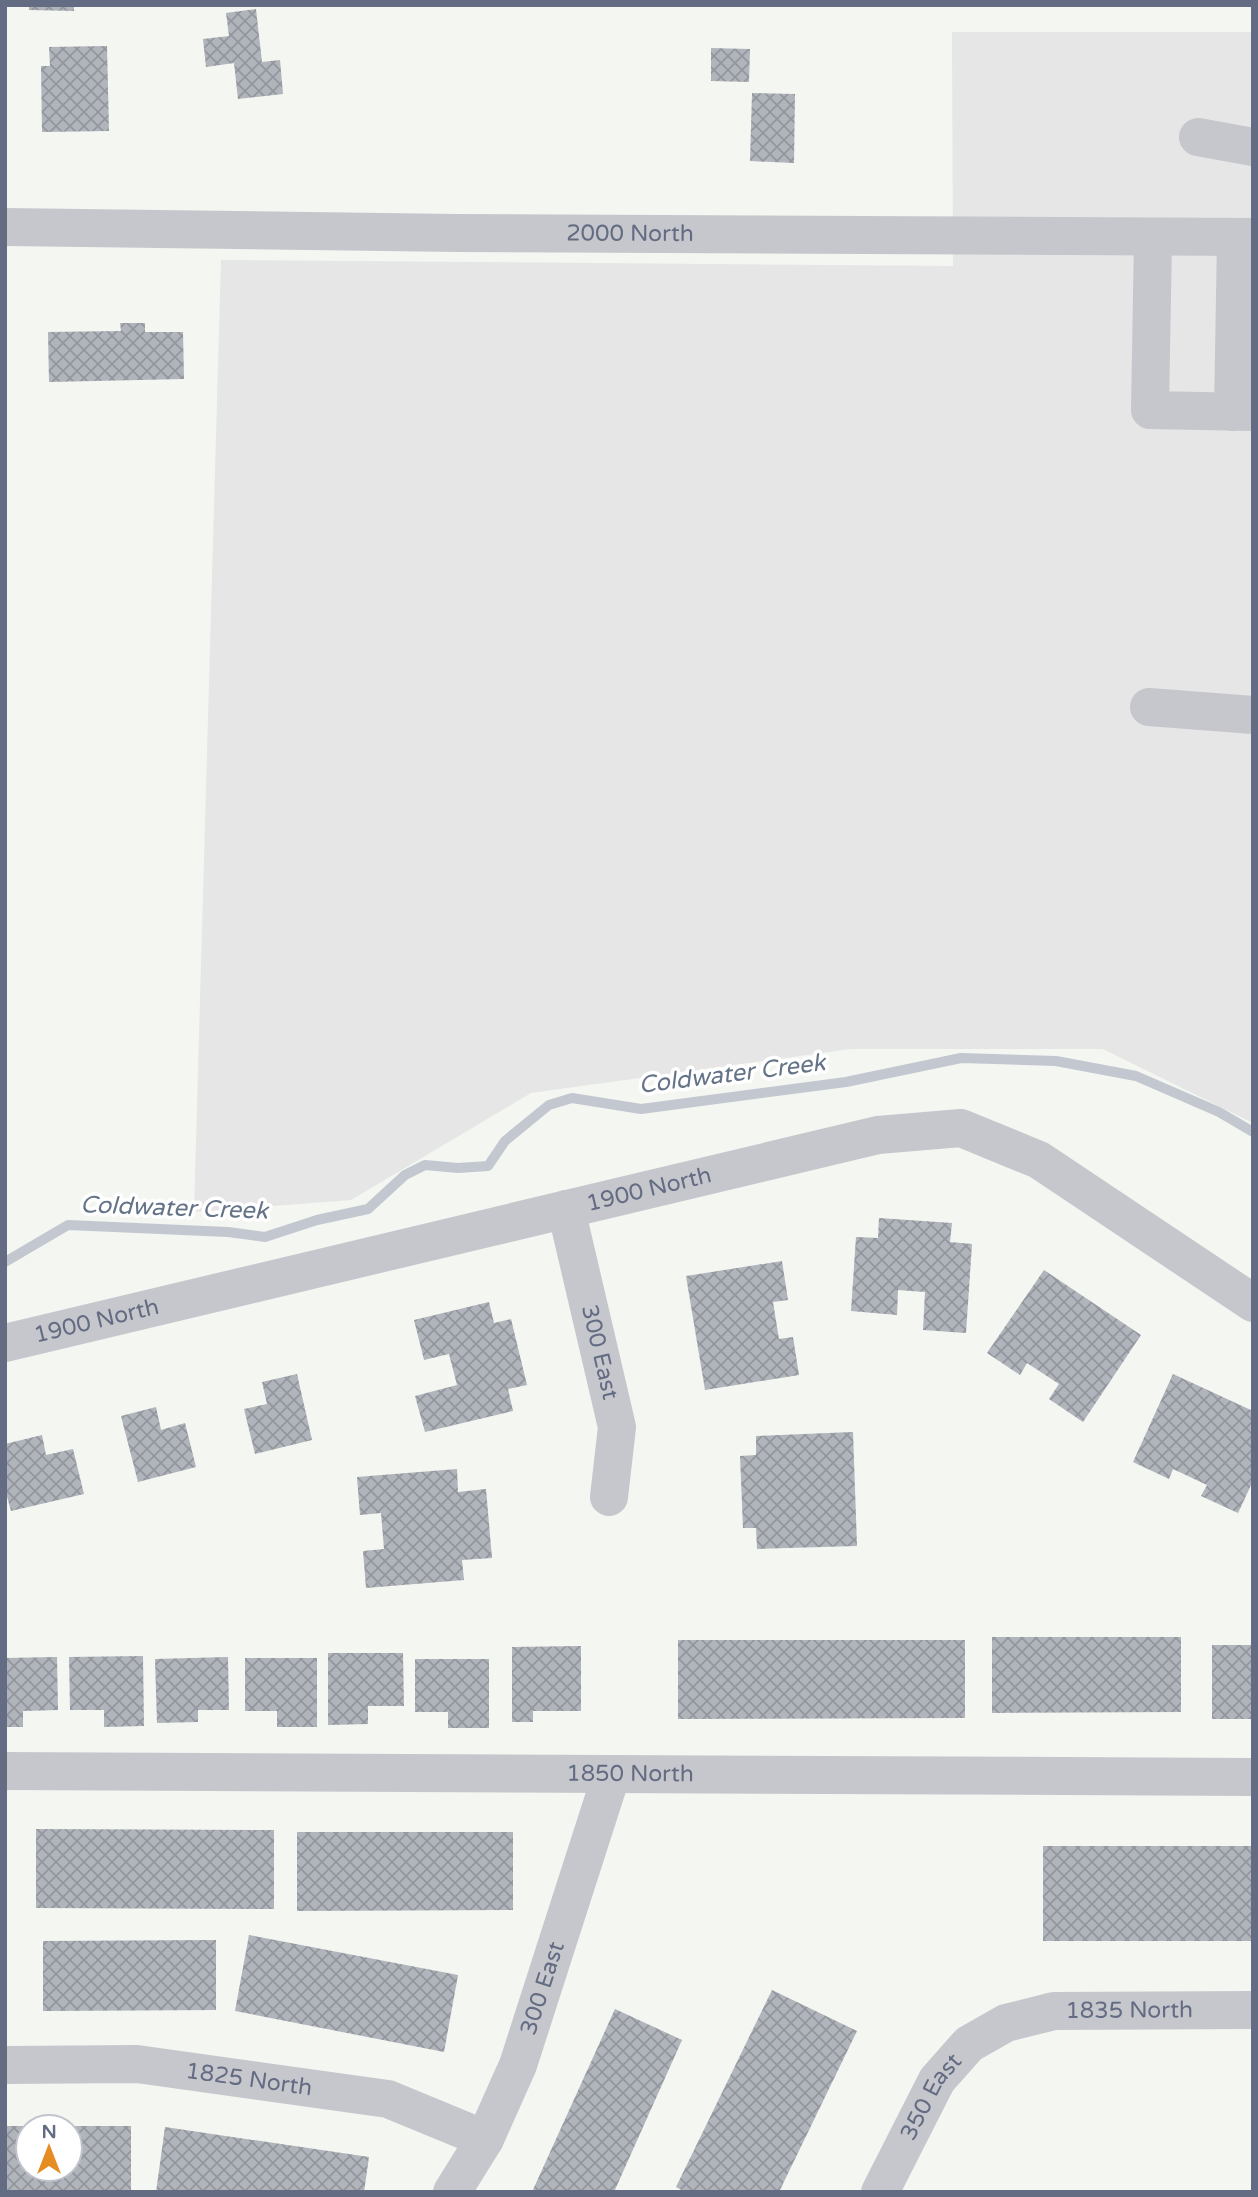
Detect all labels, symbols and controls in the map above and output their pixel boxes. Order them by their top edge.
street label: 2000 North [566,220,694,248]
water label: Coldwater Creek [637,1048,829,1100]
street label: 1900 North [584,1161,714,1218]
water label: Coldwater Creek [80,1190,270,1226]
street label: 1900 North [31,1293,162,1350]
street label: 300 East [575,1302,624,1403]
street label: 1850 North [566,1760,694,1788]
street label: 300 East [515,1938,571,2039]
street label: 1835 North [1065,1996,1193,2025]
street label: 350 East [895,2048,968,2145]
street label: 1825 North [184,2057,314,2102]
north arrow [14,2113,84,2183]
text: N [41,2121,57,2143]

